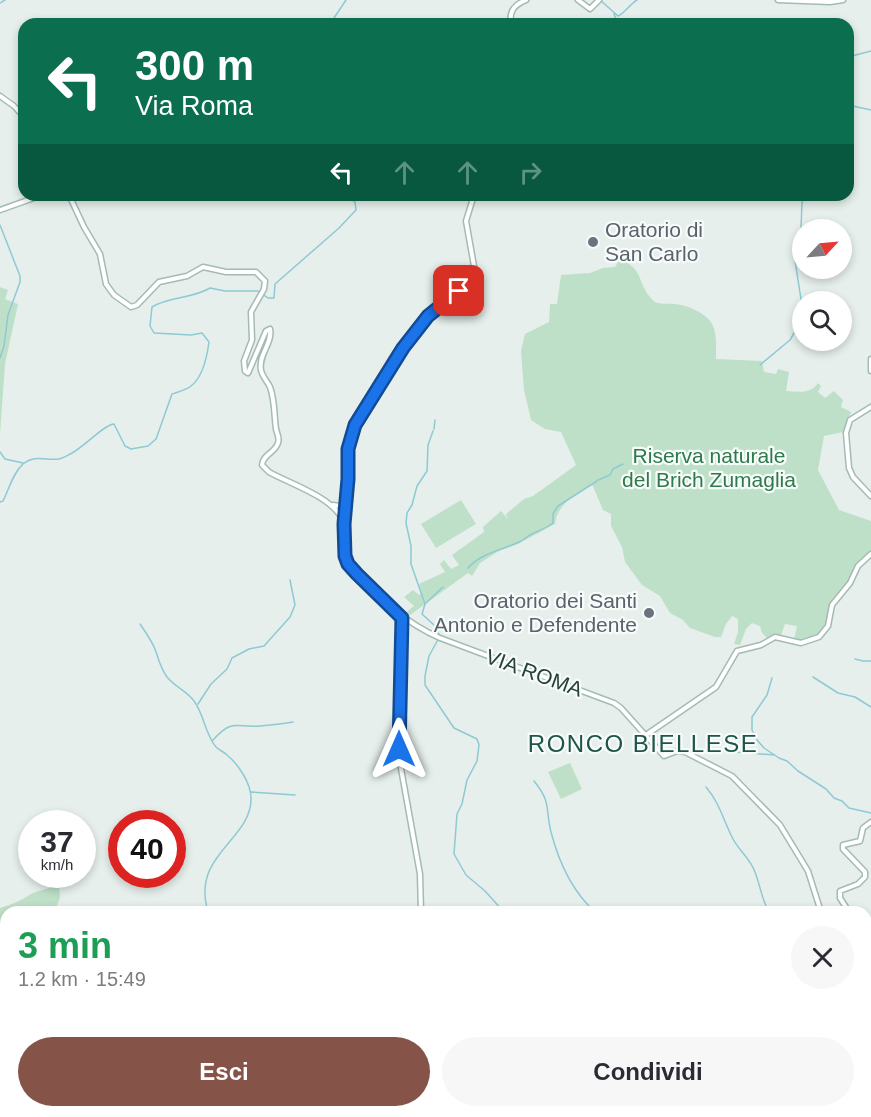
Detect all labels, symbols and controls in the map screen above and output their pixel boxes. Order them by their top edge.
icon: left [36,42,114,120]
text: 300 m [135,42,254,89]
text: Via Roma [135,91,253,121]
icon: left [325,156,358,189]
icon: ahead [388,156,421,189]
icon: ahead [451,156,484,189]
icon: right [514,156,547,189]
place label: Oratorio di San Carlo [605,218,703,265]
north arrow [792,219,852,279]
map controls [792,219,852,351]
marker: Oratorio di San Carlo [586,235,600,249]
pin [433,265,484,316]
icon: arrive [442,274,475,307]
button: search [792,291,852,351]
park label: Riserva naturale del Brich Zumaglia [622,444,796,491]
place label: Oratorio dei Santi Antonio e Defendente [434,589,637,636]
marker: Oratorio dei Santi Antonio e Defendente [642,606,656,620]
street label: VIA ROMA [483,644,586,701]
position arrow [367,717,431,781]
district label: RONCO BIELLESE [528,730,758,757]
speed limit sign: 40 [108,810,186,888]
text: 37 [40,825,74,858]
text: km/h [41,856,73,873]
text: 3 min [18,925,112,966]
button: close [791,926,854,989]
text: 1.2 km · 15:49 [18,968,146,990]
button: Esci [18,1037,430,1106]
button: Condividi [442,1037,854,1106]

